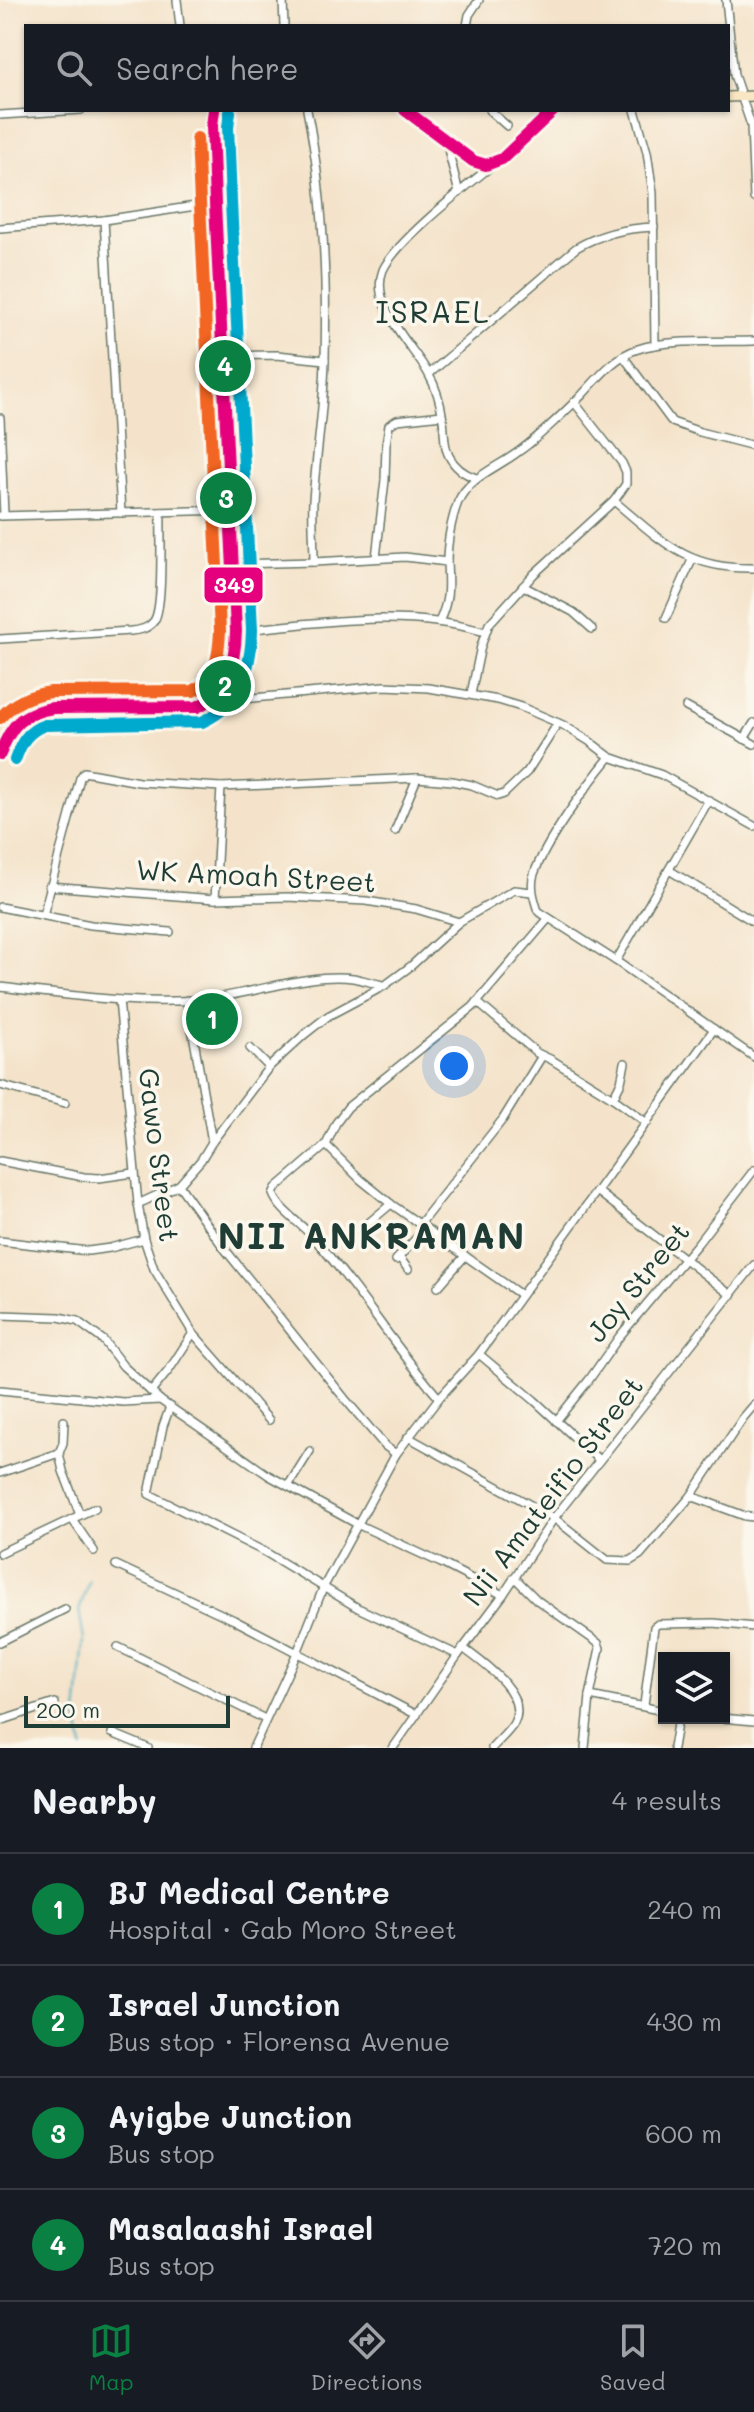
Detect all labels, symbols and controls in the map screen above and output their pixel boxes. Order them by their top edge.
search box [24,24,730,112]
icon: search [52,46,96,90]
text: Search here [116,48,299,88]
district label: ISRAEL [376,291,491,331]
pin: 4 [199,336,251,396]
pin: 3 [200,468,252,528]
line badge: 349 [203,566,264,604]
text: 349 [214,570,254,599]
pin: 2 [199,656,251,716]
street label: WK Amoah Street [135,851,377,899]
pin: 1 [186,989,238,1049]
your location [434,1046,474,1086]
street label: Gawo Street [131,1066,188,1244]
district label: NII ANKRAMAN [218,1211,526,1258]
street label: Joy Street [578,1214,697,1349]
street label: Nii Amateifio Street [454,1368,650,1612]
map controls [658,1652,730,1724]
button: layers [658,1652,730,1724]
scale bar [24,1692,230,1728]
text: 200 m [36,1695,100,1724]
text: Nearby [32,1778,157,1823]
text: 4 results [612,1783,722,1817]
text: BJ Medical Centre [108,1872,390,1912]
text: 1 [52,1892,64,1926]
text: 240 m [647,1892,722,1926]
text: Hospital · Gab Moro Street [108,1912,457,1946]
text: Israel Junction [108,1984,340,2024]
text: 2 [51,2004,65,2038]
text: 430 m [646,2004,722,2038]
text: Bus stop · Florensa Avenue [108,2024,450,2058]
text: Ayigbe Junction [108,2096,352,2136]
text: 3 [50,2116,66,2150]
text: 600 m [645,2116,722,2150]
text: Bus stop [108,2136,215,2170]
text: Masalaashi Israel [108,2208,373,2248]
text: 4 [50,2228,66,2262]
text: 720 m [648,2228,722,2262]
text: Bus stop [108,2248,215,2282]
tab: Map [89,2319,134,2396]
tab: Directions [311,2319,423,2396]
tab: Saved [600,2319,665,2396]

